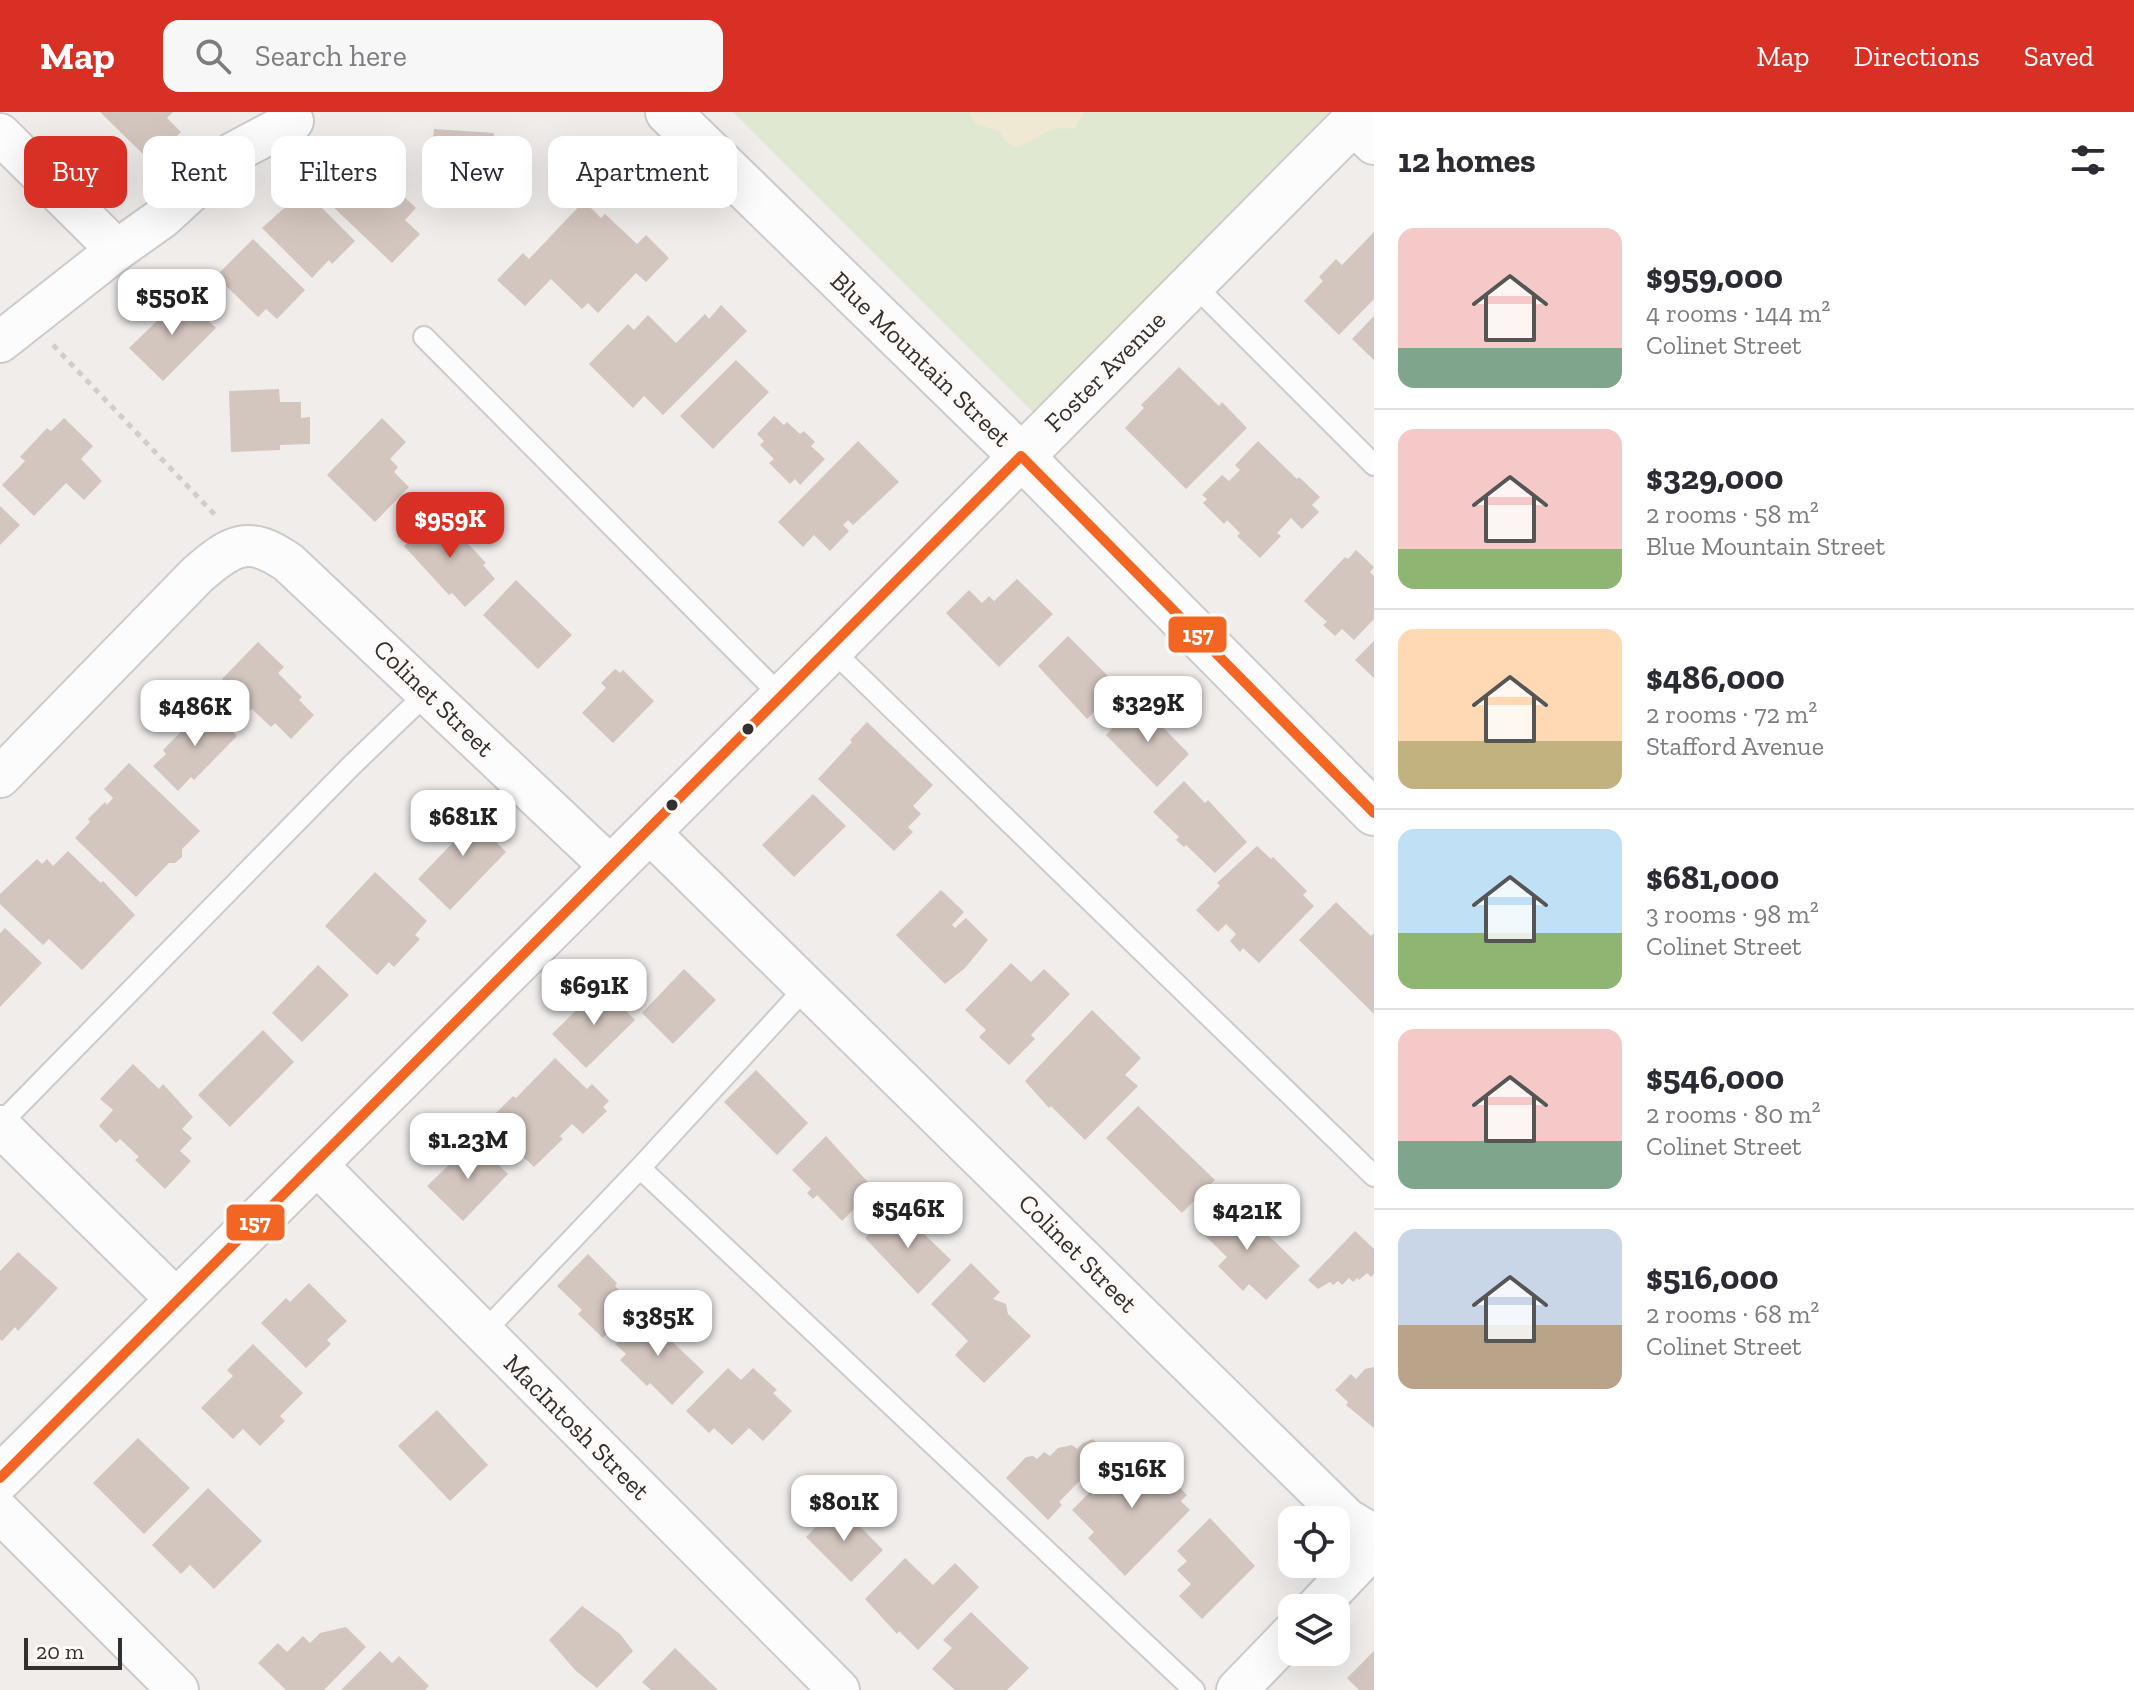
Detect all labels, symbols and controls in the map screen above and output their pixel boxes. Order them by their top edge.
search box [163,20,723,92]
text: Map [40,33,115,79]
icon: search [191,34,235,78]
text: Search here [255,38,407,74]
text: Map [1756,40,1809,73]
text: Directions [1853,40,1980,73]
text: Saved [2024,40,2094,73]
chip: Buy [24,136,127,208]
chip: Rent [143,136,255,208]
chip: Filters [271,136,406,208]
chip: New [422,136,532,208]
chip: Apartment [548,136,737,208]
icon: filters [2066,138,2110,182]
text: 12 homes [1398,140,1536,181]
text: $959,000 [1646,256,1783,297]
icon: home [1462,260,1558,356]
street label: Blue Mountain Street [824,264,1018,454]
pin: $550K [116,269,228,337]
text: $550K [136,279,208,311]
text: 4 rooms · 144 m² [1646,297,1830,329]
street label: Foster Avenue [1038,304,1172,438]
text: Colinet Street [1646,329,1802,361]
text: $329,000 [1646,457,1784,498]
icon: home [1462,461,1558,557]
pin: $959K [394,492,506,560]
text: 2 rooms · 58 m² [1646,498,1819,530]
text: $959K [414,502,486,534]
text: Blue Mountain Street [1646,530,1885,562]
line badge: 157 [1167,615,1228,654]
text: 157 [1182,621,1214,648]
street label: Colinet Street [367,632,501,764]
text: $486,000 [1646,657,1785,698]
icon: home [1462,661,1558,757]
pin: $329K [1092,676,1204,744]
pin: $486K [139,680,251,748]
text: $329K [1112,686,1184,718]
text: $486K [158,690,232,722]
text: 2 rooms · 72 m² [1646,698,1817,730]
unlabelled marker [740,721,756,737]
text: Stafford Avenue [1646,730,1824,762]
pin: $681K [407,790,519,858]
unlabelled marker [664,797,680,813]
text: $681K [429,800,497,832]
text: $681,000 [1646,857,1779,898]
icon: home [1462,861,1558,957]
text: 3 rooms · 98 m² [1646,898,1819,930]
text: Colinet Street [1646,930,1802,962]
pin: $691K [538,959,650,1027]
text: $691K [560,969,628,1001]
text: $546,000 [1646,1057,1784,1098]
icon: home [1462,1061,1558,1157]
text: 2 rooms · 80 m² [1646,1098,1821,1130]
pin: $1.23M [403,1113,533,1181]
text: $1.23M [428,1123,508,1155]
text: Colinet Street [1646,1130,1802,1162]
pin: $546K [852,1182,964,1250]
pin: $421K [1191,1184,1303,1252]
street label: Colinet Street [1012,1187,1145,1320]
text: $546K [872,1192,944,1224]
text: $421K [1212,1194,1282,1226]
line badge: 157 [225,1203,286,1242]
text: 157 [239,1209,271,1236]
text: $516,000 [1646,1257,1779,1298]
icon: home [1462,1261,1558,1357]
pin: $385K [602,1290,714,1358]
text: 2 rooms · 68 m² [1646,1298,1819,1330]
text: $385K [622,1300,694,1332]
text: Colinet Street [1646,1330,1802,1362]
street label: MacIntosh Street [497,1347,657,1507]
pin: $516K [1076,1442,1188,1510]
text: $516K [1098,1452,1166,1484]
pin: $801K [788,1475,900,1543]
text: $801K [809,1485,879,1517]
map controls [1278,1506,1350,1666]
button: locate [1278,1506,1350,1578]
button: layers [1278,1594,1350,1666]
scale bar [24,1634,122,1670]
text: 20 m [36,1638,84,1665]

